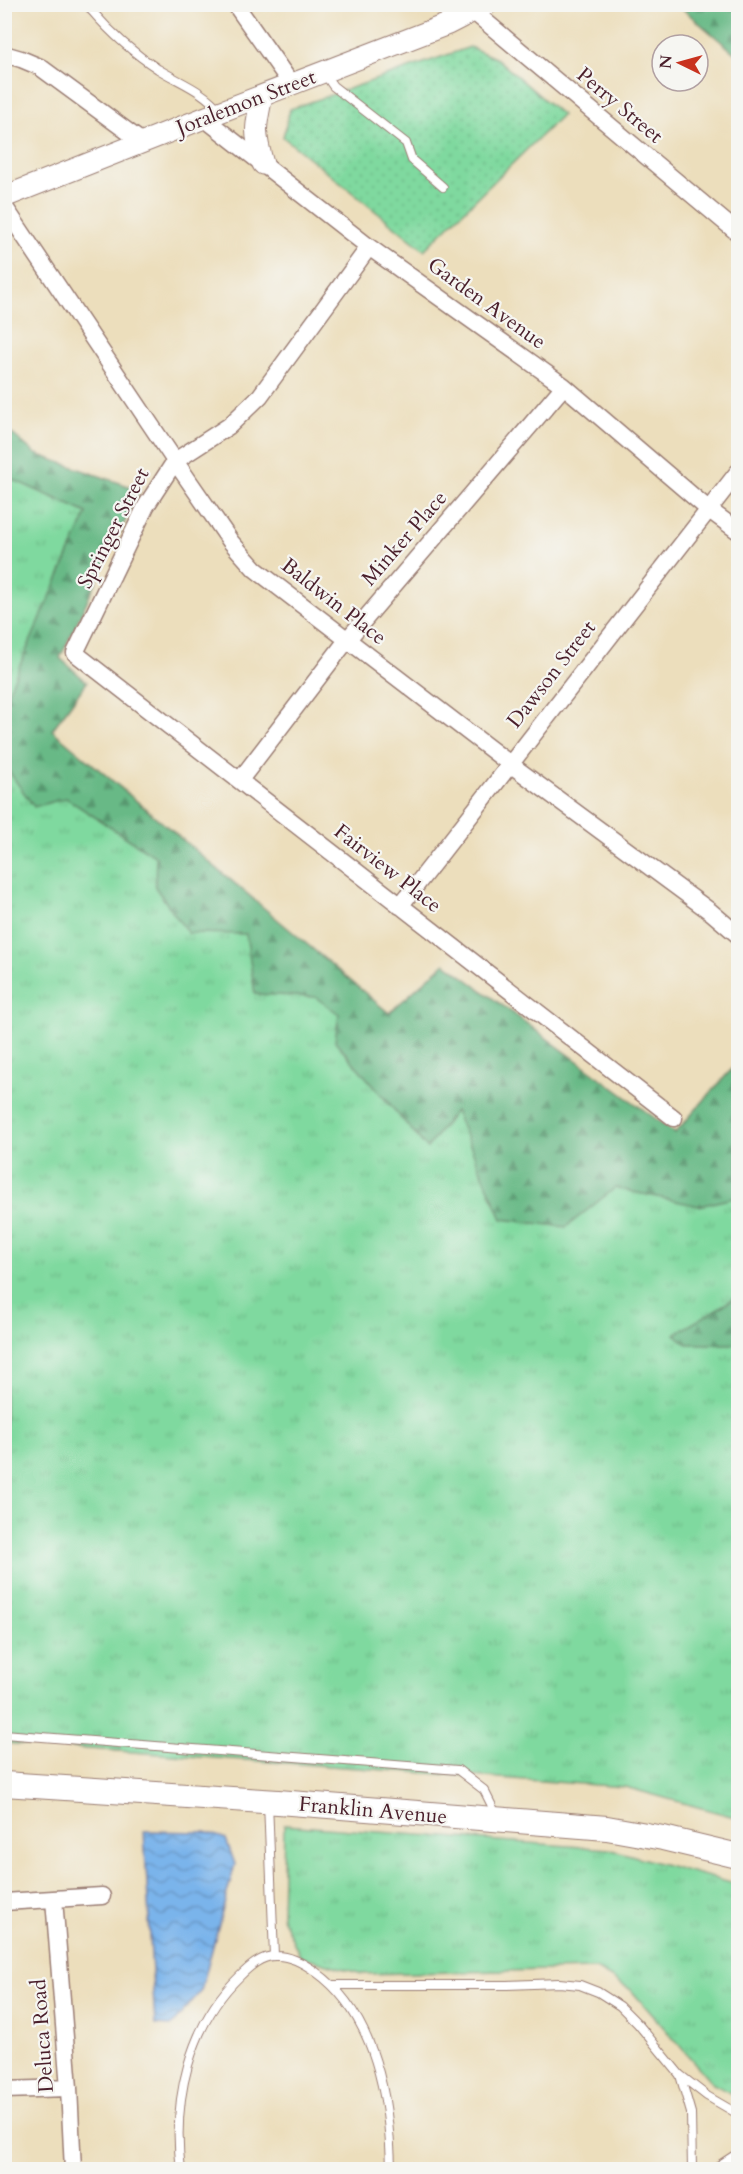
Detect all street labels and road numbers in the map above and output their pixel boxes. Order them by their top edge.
street label: Perry Street [570,61,669,150]
street label: Joralemon Street [169,62,320,143]
street label: Garden Avenue [422,251,552,356]
street label: Springer Street [70,462,157,594]
street label: Minker Place [355,484,454,592]
street label: Baldwin Place [275,551,392,652]
street label: Dawson Street [500,614,603,734]
street label: Fairview Place [328,817,447,920]
street label: Franklin Avenue [298,1790,448,1831]
street label: Deluca Road [24,1978,61,2094]

